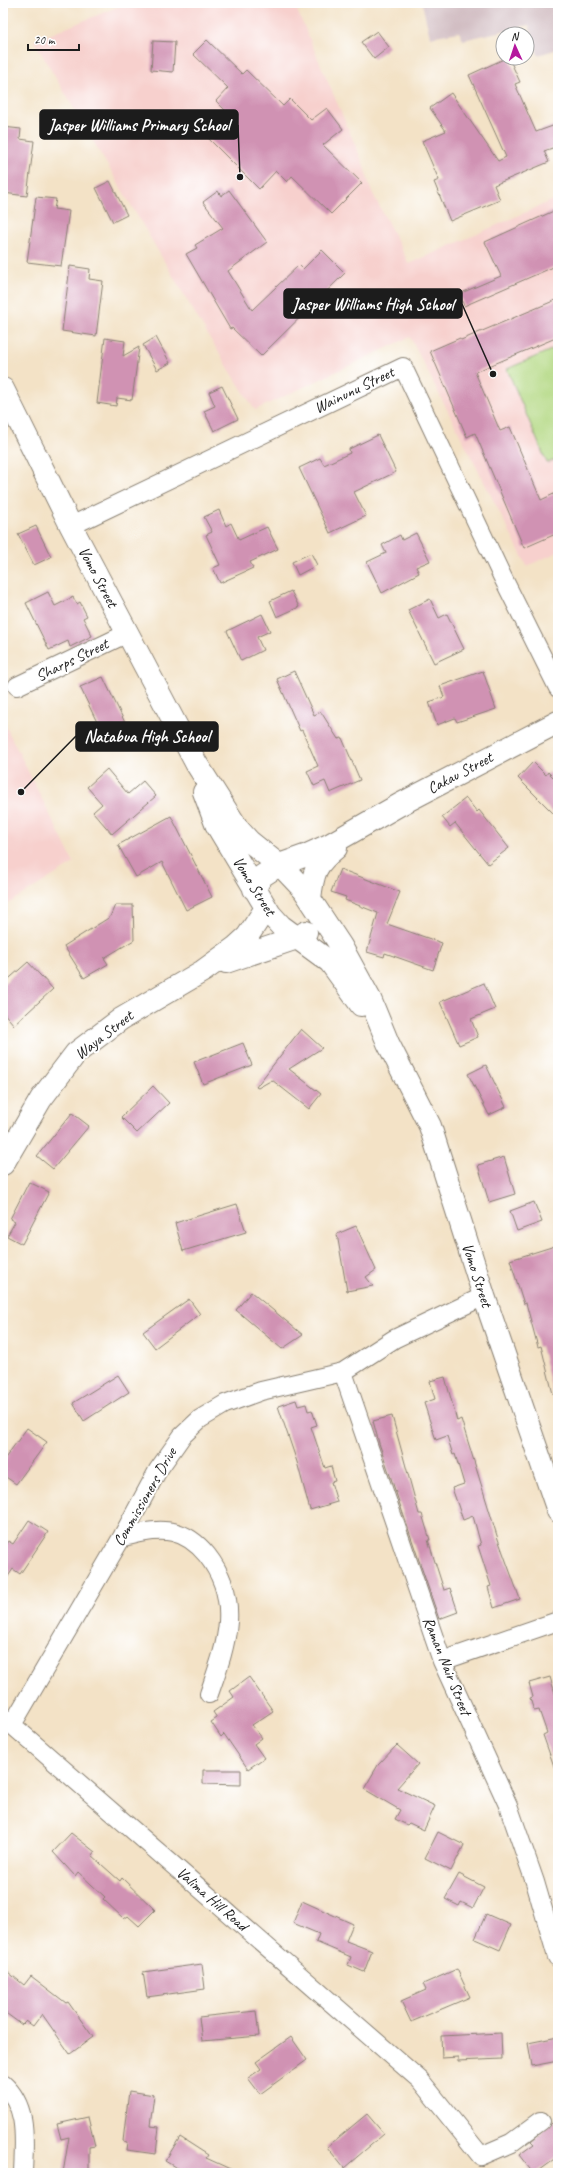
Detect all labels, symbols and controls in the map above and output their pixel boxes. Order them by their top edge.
scale bar [28,26,79,52]
north arrow [495,26,535,66]
text: N [511,29,520,43]
text: 20 m [34,32,56,48]
callout: Jasper Williams Primary School [40,110,238,139]
text: Jasper Williams Primary School [47,115,233,136]
callout: Jasper Williams High School [284,289,462,318]
text: Jasper Williams High School [291,294,457,315]
street label: Wainunu Street [311,361,399,418]
street label: Vomo Street [74,543,123,612]
street label: Sharps Street [32,633,113,686]
callout: Natabua High School [76,722,218,751]
text: Natabua High School [84,726,214,747]
street label: Cakau Street [424,747,498,799]
street label: Vomo Street [228,853,281,921]
street label: Waya Street [71,1005,138,1064]
street label: Vomo Street [457,1241,497,1311]
street label: Commissioners Drive [109,1443,182,1550]
street label: Raman Nair Street [418,1614,477,1721]
street label: Valima Hill Road [172,1863,254,1937]

